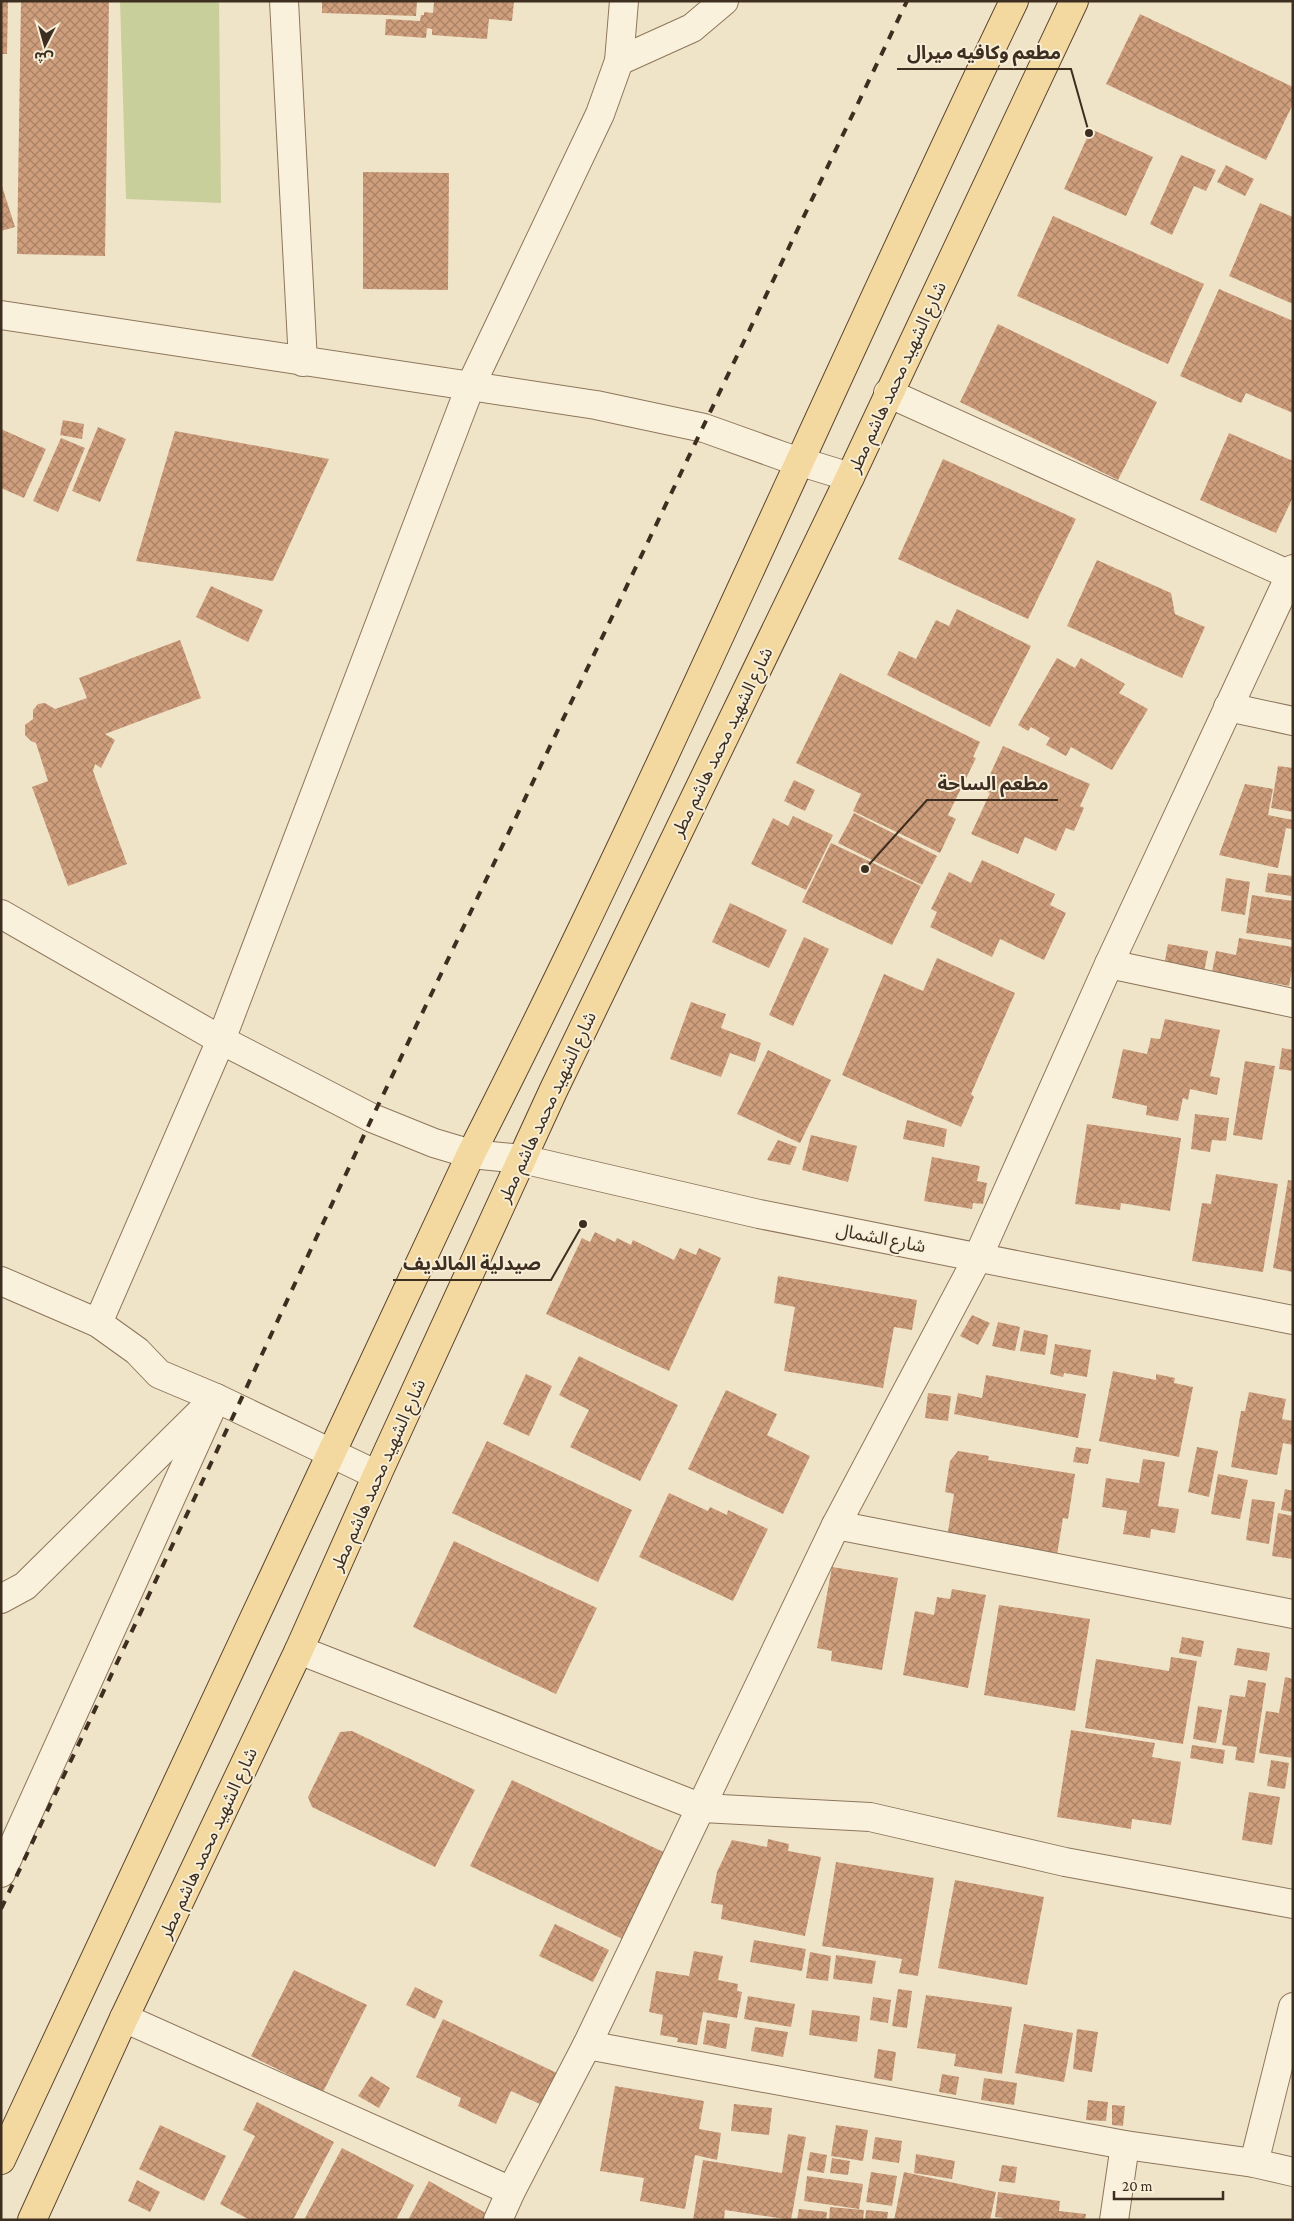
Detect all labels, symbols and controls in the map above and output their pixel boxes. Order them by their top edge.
north arrow [20,20,70,70]
callout: مطعم وكافيه ميرال [897,35,1071,69]
text: مطعم وكافيه ميرال [907,42,1061,67]
text: ش [33,49,54,67]
street label: شارع الشهيد محمد هاشم مطر [843,278,954,478]
street label: شارع الشهيد محمد هاشم مطر [667,644,780,843]
callout: مطعم الساحة [927,766,1058,800]
text: مطعم الساحة [938,773,1049,798]
street label: شارع الشهيد محمد هاشم مطر [493,1008,604,1208]
street label: شارع الشمال [834,1220,928,1260]
callout: صيدلية المالديف [393,1246,551,1280]
text: صيدلية المالديف [403,1253,541,1274]
street label: شارع الشهيد محمد هاشم مطر [326,1376,433,1577]
street label: شارع الشهيد محمد هاشم مطر [154,1744,265,1944]
scale bar [1114,2168,1223,2200]
text: 20 m [1122,2178,1153,2194]

